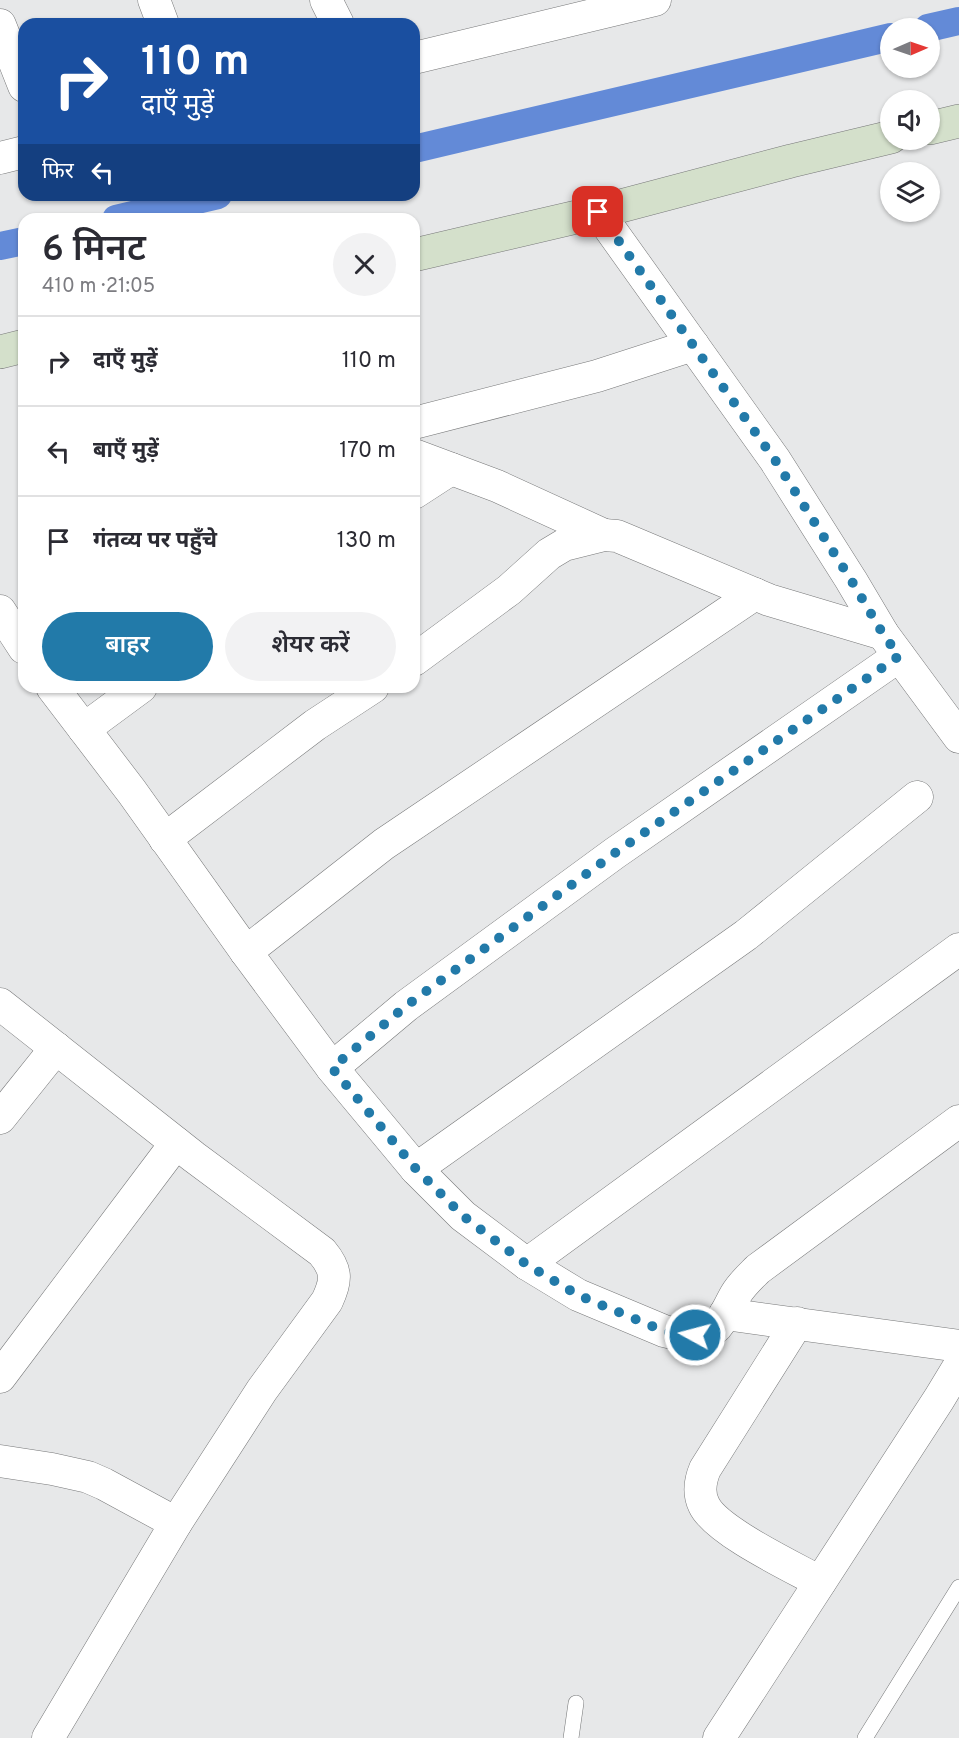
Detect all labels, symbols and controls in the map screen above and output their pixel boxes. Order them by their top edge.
north arrow [880,18,940,78]
map controls [880,18,940,222]
text: 110 m [141,37,250,90]
icon: right [42,42,120,120]
text: दाएँ मुड़ें [141,89,214,123]
button: sound [880,90,940,150]
icon: left [86,156,119,189]
text: फिर [42,159,74,186]
button: layers [880,162,940,222]
pin [572,186,623,237]
icon: arrive [581,195,614,228]
text: 6 मिनट [42,228,146,274]
button: close [333,233,396,296]
text: 410 m · 21:05 [42,274,155,300]
icon: right [42,345,75,378]
text: दाएँ मुड़ें [93,348,158,375]
text: 110 m [342,348,396,375]
icon: left [42,435,75,468]
text: बाएँ मुड़ें [93,438,159,465]
text: 170 m [339,438,396,465]
icon: arrive [42,525,75,558]
text: गंतव्य पर पहुँचे [93,528,217,555]
text: 130 m [337,528,396,555]
button: बाहर [42,612,213,681]
button: शेयर करें [225,612,396,681]
position arrow [663,1303,727,1367]

